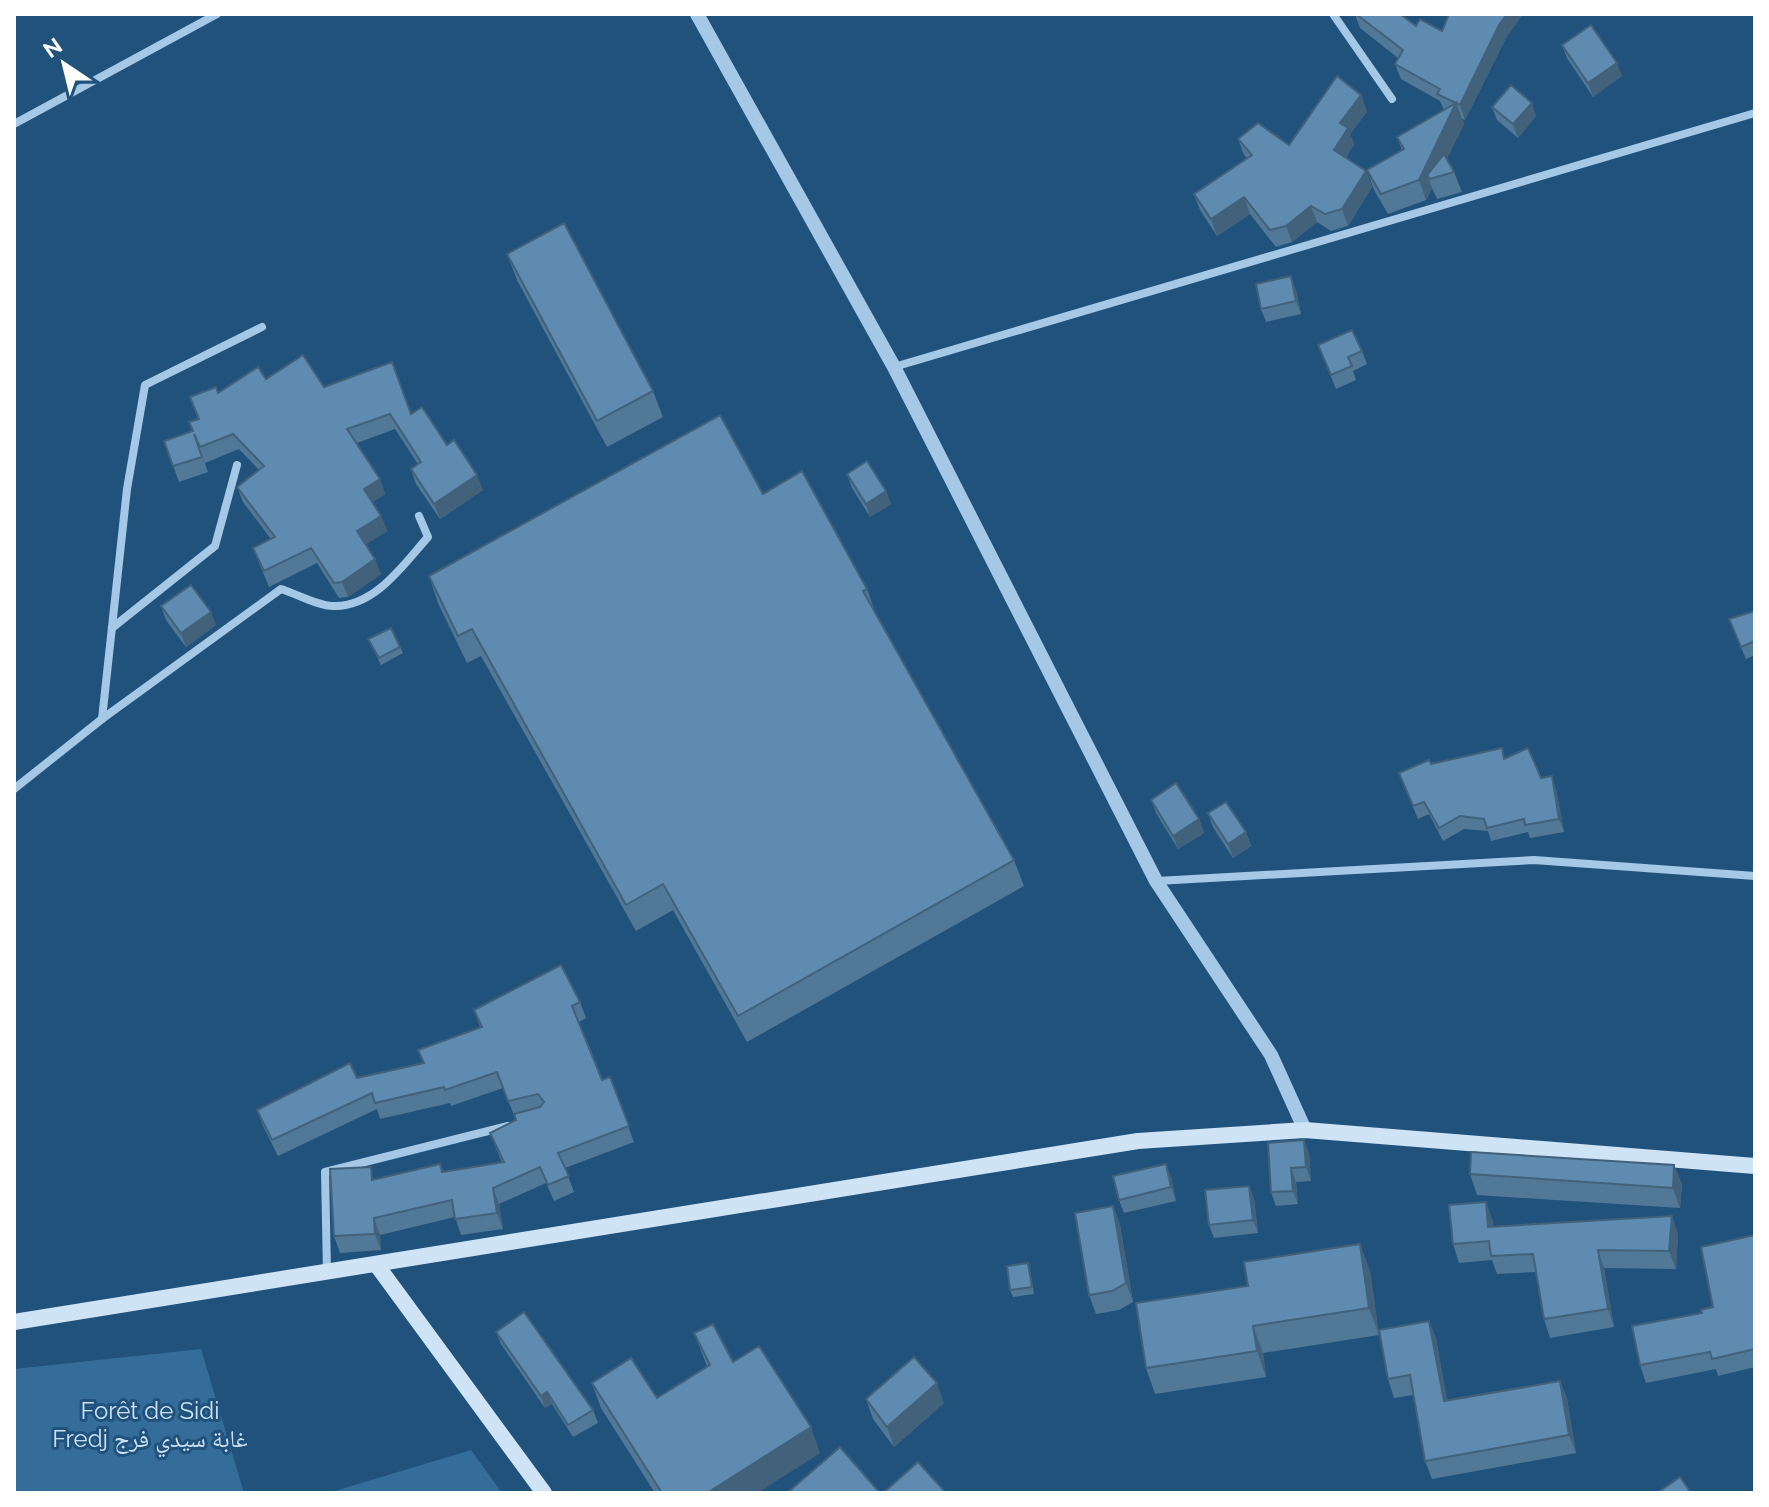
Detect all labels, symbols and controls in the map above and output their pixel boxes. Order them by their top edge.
north arrow [24,24,104,104]
text: N [38,32,67,63]
park label: Forêt de Sidi Fredj غابة سيدي فرج [52,1396,248,1458]

